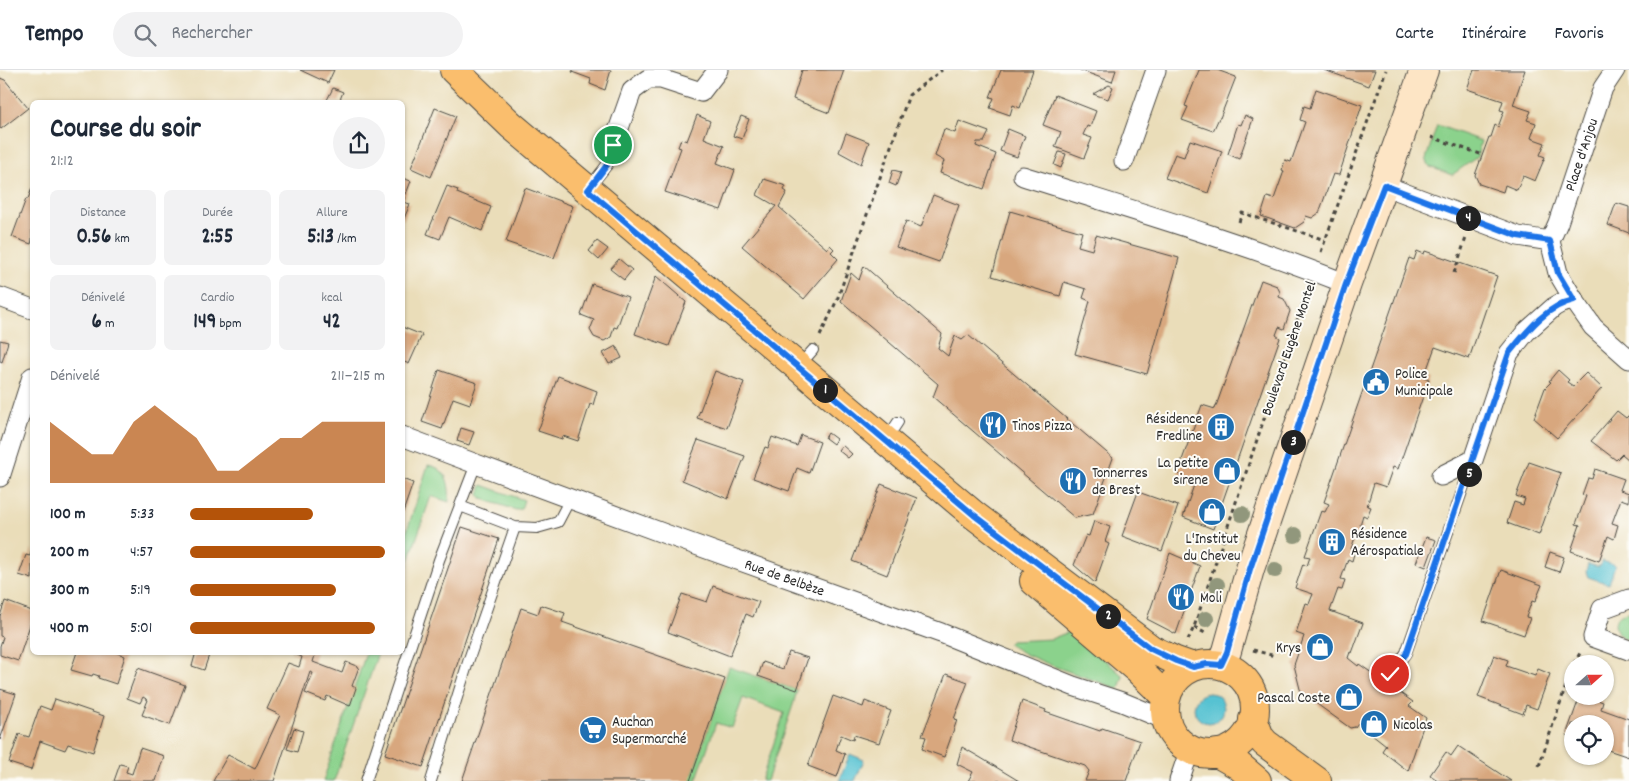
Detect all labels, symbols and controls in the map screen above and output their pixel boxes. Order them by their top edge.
search box [113,12,463,57]
text: Tempo [25,18,83,52]
icon: search [131,21,159,49]
text: Rechercher [171,21,253,48]
text: Carte [1395,22,1434,47]
text: Itinéraire [1462,22,1526,47]
text: Favoris [1554,22,1604,47]
text: Course du soir [50,111,201,151]
street label: Place d'Anjou [1560,116,1605,194]
button: share [333,117,385,169]
pin [592,124,634,166]
icon: arrive [599,131,627,159]
text: 21:12 [50,150,74,173]
text: Distance [80,203,126,223]
text: Durée [202,203,233,223]
text: Allure [316,203,348,223]
pin: 4 [1456,206,1480,230]
text: 4 [1466,208,1471,228]
text: 0.56 [76,223,111,253]
text: 2:55 [201,223,234,253]
text: 5:13 [307,223,334,253]
text: km [111,229,130,249]
text: /km [334,229,357,249]
street label: Boulevard Eugène Montel [1257,278,1323,419]
text: Dénivelé [81,288,125,308]
text: Cardio [200,288,235,308]
text: kcal [321,288,342,308]
text: 6 [92,308,102,338]
text: 149 [193,308,216,338]
text: 42 [323,308,341,338]
text: m [102,314,115,334]
text: bpm [216,314,242,334]
place label: Police Municipale [1395,364,1453,403]
text: Dénivelé [50,365,100,388]
text: 211–215 m [331,365,385,388]
public building icon: Police Municipale [1361,367,1391,397]
pin: 1 [812,378,838,402]
text: 1 [824,380,827,400]
place label: Résidence Fredline [1146,409,1202,448]
restaurant icon: Tinos Pizza [978,410,1008,440]
building icon: Résidence Fredline [1206,412,1236,442]
place label: Tinos Pizza [1012,416,1073,438]
pin: 3 [1280,430,1306,454]
text: 3 [1290,432,1297,452]
place label: La petite sirene [1157,453,1208,492]
shop icon: La petite sirene [1212,456,1242,486]
pin: 5 [1456,462,1482,486]
place label: Tonnerres de Brest [1092,463,1148,502]
text: 5 [1466,464,1473,484]
restaurant icon: Tonnerres de Brest [1058,466,1088,496]
shop icon: L'Institut du Cheveu [1197,497,1227,527]
text: 100 m [50,503,86,526]
text: 5:33 [130,503,154,526]
place label: Résidence Aérospatiale [1351,524,1424,563]
building icon: Résidence Aérospatiale [1317,527,1347,557]
place label: L'Institut du Cheveu [1183,529,1241,568]
text: 200 m [50,541,89,564]
text: 4:57 [130,541,153,564]
street label: Rue de Belbèze [741,554,828,603]
text: 300 m [50,579,89,602]
text: 5:19 [130,579,151,602]
restaurant icon: Moli [1166,582,1196,612]
place label: Moli [1200,588,1222,610]
pin: 2 [1096,604,1120,628]
text: 2 [1105,606,1112,626]
text: 400 m [50,617,89,640]
text: 5:01 [130,617,152,640]
shop icon: Krys [1305,632,1335,662]
place label: Krys [1276,638,1301,660]
pin [1369,653,1411,695]
north arrow [1564,655,1614,705]
map controls [1564,655,1614,765]
icon: check [1376,660,1404,688]
shop icon: Pascal Coste [1334,682,1364,712]
place label: Pascal Coste [1257,688,1330,710]
shop icon: Nicolas [1359,709,1389,739]
place label: Auchan Supermarché [612,712,686,751]
supermarket icon: Auchan Supermarché [578,715,608,745]
place label: Nicolas [1393,715,1433,737]
button: locate [1564,715,1614,765]

